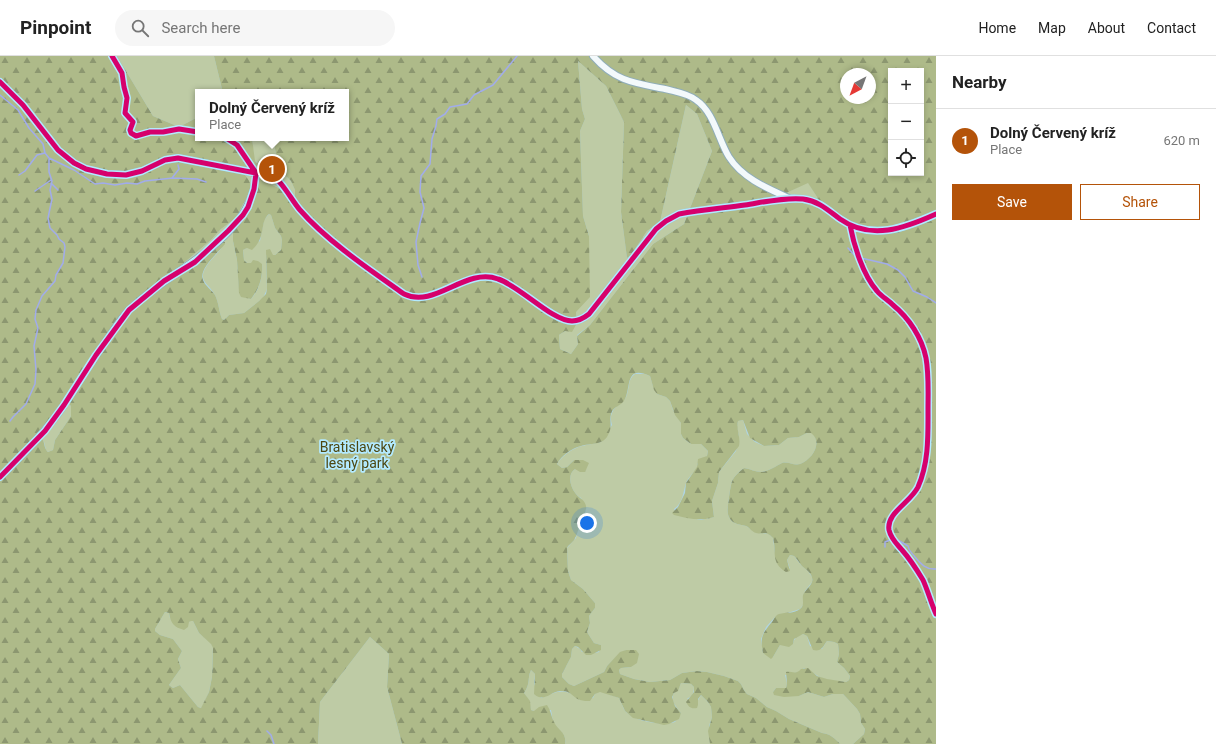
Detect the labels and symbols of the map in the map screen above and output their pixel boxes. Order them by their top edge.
north arrow [840,68,876,104]
pin: 1 [259,154,285,184]
park label: Bratislavský lesný park [320,439,395,471]
your location [577,513,597,533]

